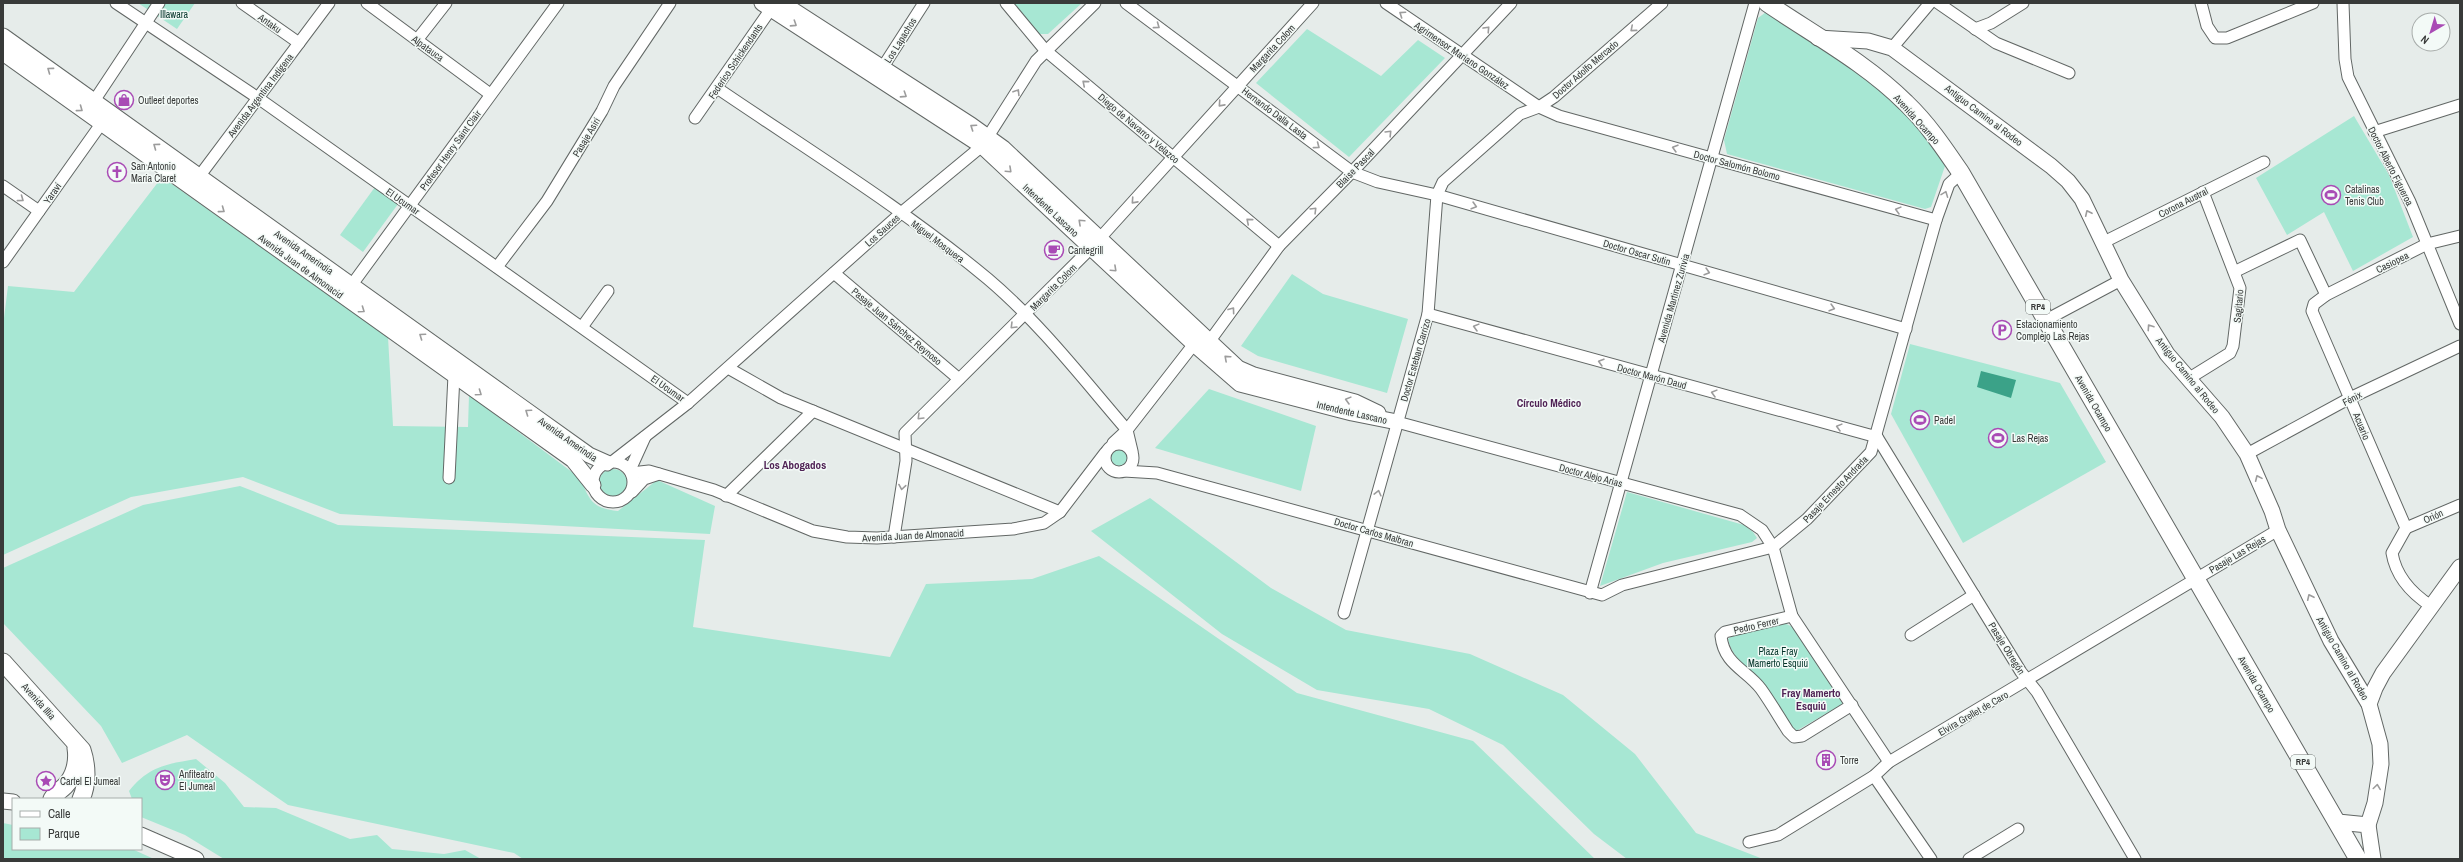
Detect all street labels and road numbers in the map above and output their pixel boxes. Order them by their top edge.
street label: Antaku [255,10,284,36]
street label: Los Lapachos [881,15,919,65]
street label: Agrimensor Mariano González [1411,18,1512,92]
street label: Federico Schickendants [705,21,765,101]
street label: Margarita Colom [1247,21,1298,75]
street label: Alpatauca [408,32,447,65]
street label: Doctor Adolfo Mercado [1550,37,1621,102]
street label: Avenida Argentina Indígena [224,50,296,141]
street label: Antiguo Camino al Rodeo [1941,81,2026,149]
street label: Hernando Dalla Lasta [1239,84,1311,143]
street label: Diego de Navarro y Velazco [1095,91,1182,166]
street label: Avenida Ocampo [1890,91,1943,147]
street label: Profesor Henry Saint Clair [417,107,484,193]
street label: Pasaje Asiri [570,115,603,159]
street label: Doctor Alberto Figueroa [2365,124,2416,208]
street label: Blaise Pascal [1333,146,1377,191]
street label: Doctor Salomón Bolomo [1692,148,1782,183]
street label: Yaraví [40,180,65,206]
street label: Intendente Lascano [1020,181,1082,240]
street label: Corona Austral [2156,184,2210,221]
street label: El Ucumar [383,185,422,218]
street label: Los Sauces [862,211,903,250]
street label: Miguel Mosquera [908,217,967,266]
street label: Avenida Amerindia [271,227,336,278]
street label: Avenida Juan de Almonacid [255,231,346,302]
street label: Doctor Oscar Sutin [1602,237,1672,268]
street label: Casiopea [2374,248,2411,276]
street label: Avenida Martinez Zurivia [1654,252,1693,345]
street label: Margarita Colom [1027,261,1080,314]
street label: Pasaje Juan Sánchez Reynoso [849,285,945,368]
street label: Sagitario [2231,288,2246,323]
road number: RP4 [2026,300,2050,314]
street label: Doctor Esteban Carrizo [1397,317,1434,403]
street label: Antiguo Camino al Rodeo [2152,334,2223,416]
street label: Doctor Marón Daud [1616,361,1688,392]
street label: El Ucumar [648,372,687,405]
street label: Avenida Ocampo [2072,372,2115,434]
street label: Fénix [2340,388,2365,409]
street label: Intendente Lascano [1315,398,1389,427]
street label: Acuario [2350,410,2373,442]
street label: Avenida Amerindia [535,414,600,465]
street label: Pasaje Ernesto Andrada [1800,453,1871,526]
street label: Doctor Alejo Arias [1558,461,1624,490]
street label: Orión [2421,506,2445,527]
street label: Doctor Carlos Malbran [1333,515,1415,550]
street label: Avenida Juan de Almonacid [861,526,964,545]
street label: Pasaje Las Rejas [2207,532,2268,576]
street label: Antiguo Camino al Rodeo [2313,613,2372,703]
street label: Pedro Ferrer [1732,614,1780,637]
street label: Pasaje Obregón [1985,620,2028,677]
street label: Avenida Ocampo [2235,653,2278,715]
street label: Avenida Illia [18,680,59,723]
street label: Elvira Grellet de Caro [1936,688,2011,739]
road number: RP4 [2291,755,2315,769]

